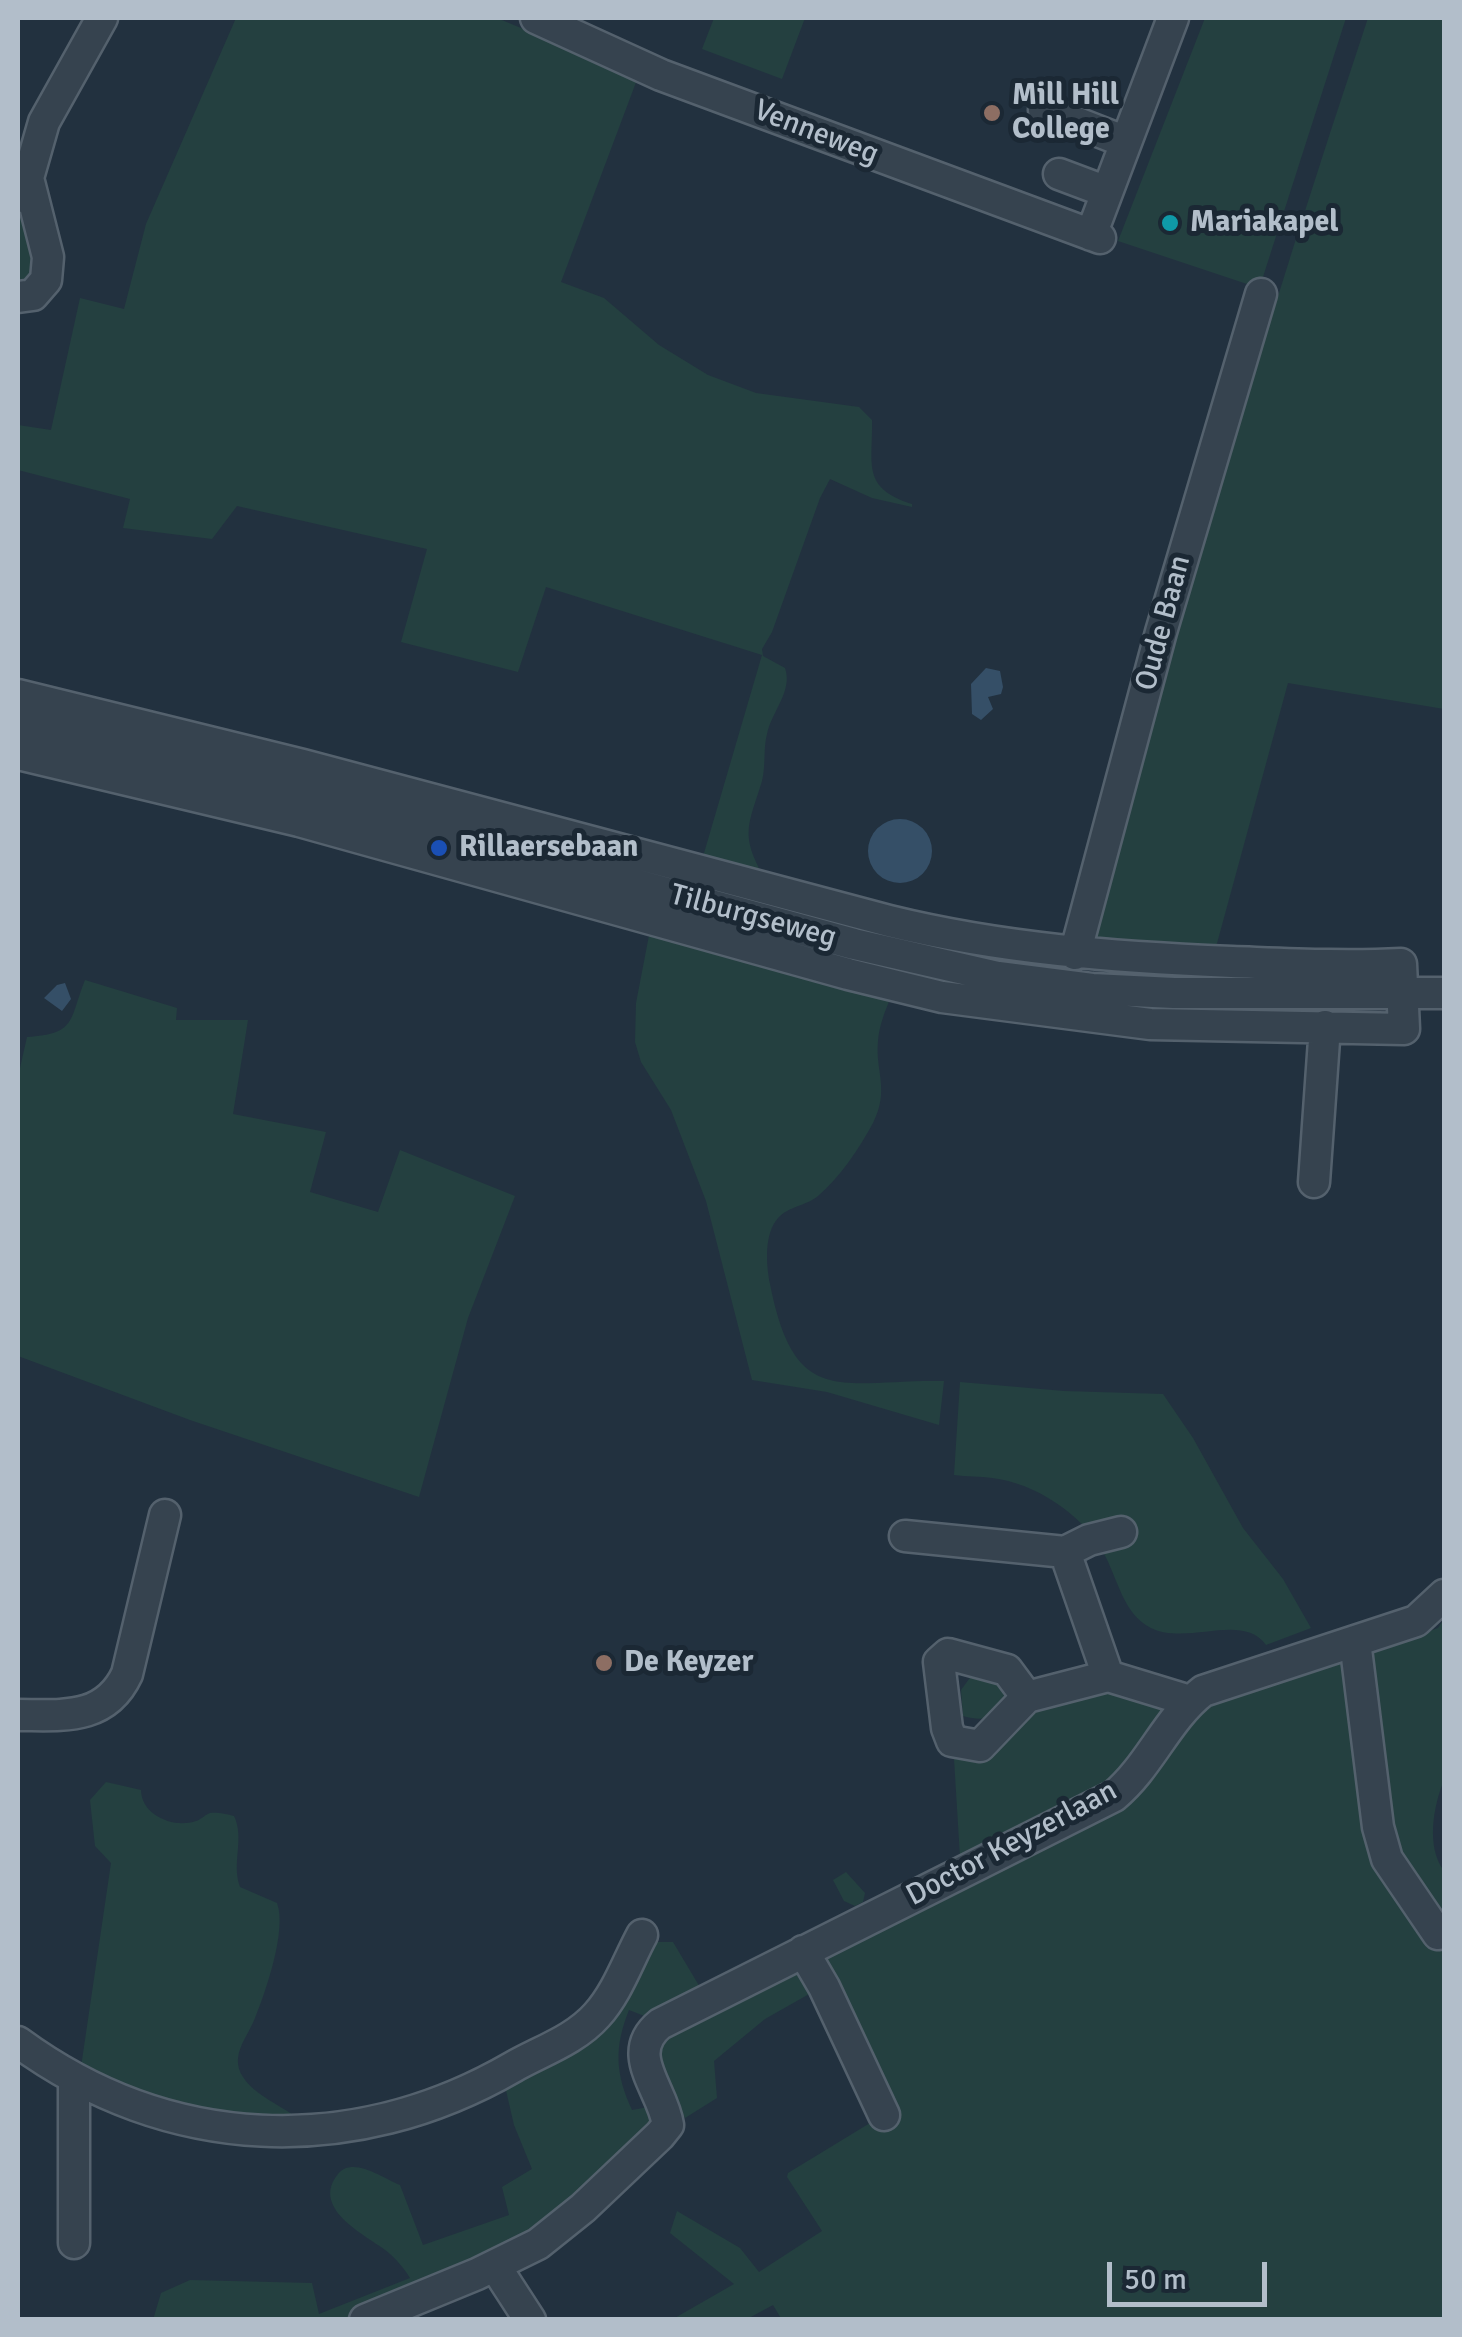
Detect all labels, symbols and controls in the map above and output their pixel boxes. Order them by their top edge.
place label: Mill Hill College [1012,78,1119,148]
street label: Venneweg [749,93,883,173]
marker: Mill Hill College [981,102,1003,124]
place label: Mariakapel [1190,205,1339,241]
marker: Mariakapel [1159,212,1181,234]
street label: Oude Baan [1129,551,1199,695]
place label: Rillaersebaan [459,830,638,866]
marker: Rillaersebaan [428,837,450,859]
street label: Tilburgseweg [666,878,840,956]
place label: De Keyzer [624,1645,753,1681]
marker: De Keyzer [593,1652,615,1674]
street label: Doctor Keyzerlaan [901,1773,1123,1915]
scale bar [1112,2242,1272,2304]
text: 50 m [1124,2261,1187,2298]

